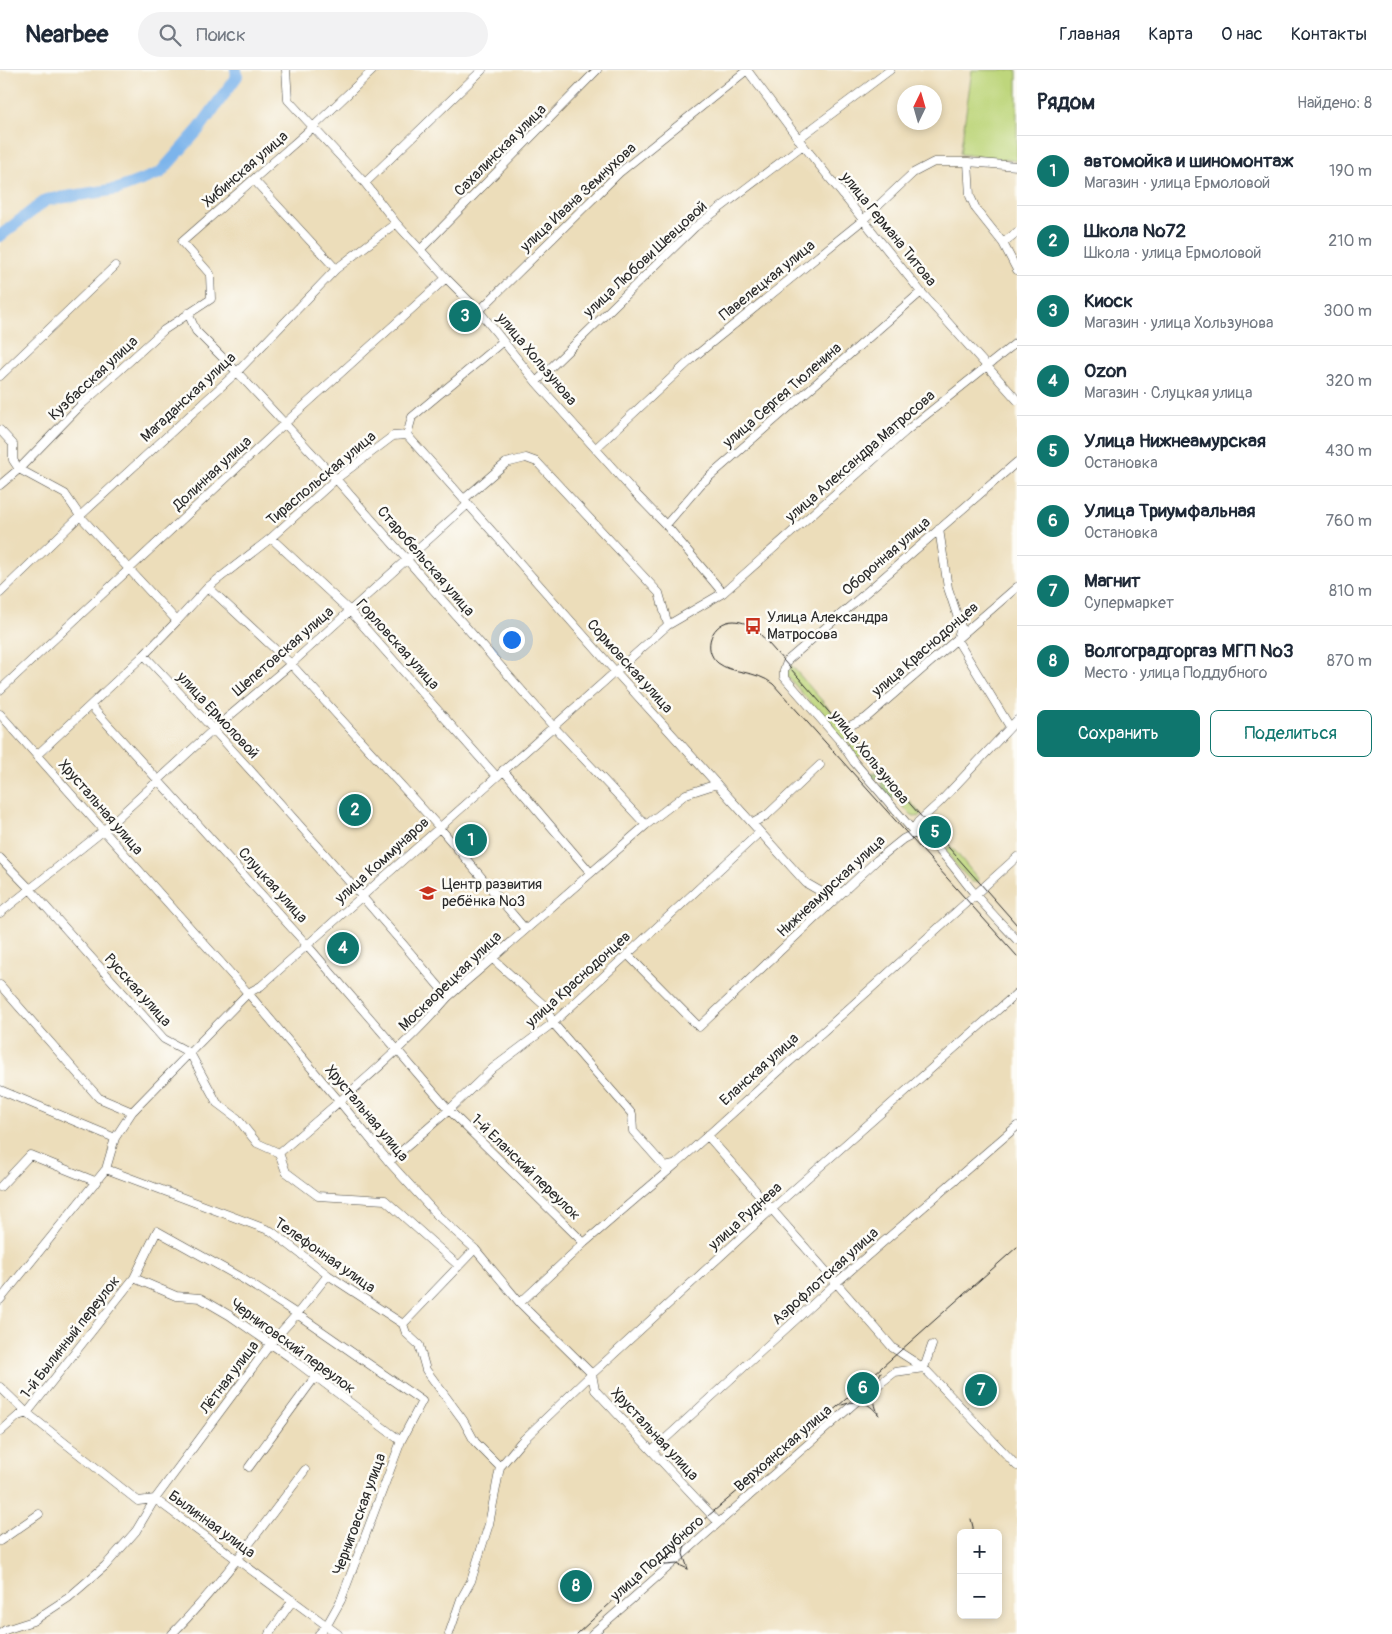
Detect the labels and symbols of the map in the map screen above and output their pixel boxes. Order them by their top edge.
north arrow [897,85,942,130]
street label: Сахалинская улица [450,100,550,200]
street label: Хибинская улица [199,127,292,212]
street label: улица Ивана Земнухова [516,139,640,257]
street label: улица Германа Титова [836,167,941,290]
street label: улица Любови Шевцовой [579,197,711,322]
street label: Павелецкая улица [716,236,819,325]
pin: 3 [449,297,481,335]
street label: улица Хользунова [492,308,581,410]
street label: Кузбасская улица [45,332,142,425]
street label: улица Сергея Тюленина [718,339,846,453]
street label: Магаданская улица [137,348,240,446]
street label: улица Александра Матросова [781,386,939,527]
street label: Тираспольская улица [263,427,380,530]
street label: Долинная улица [168,432,256,516]
street label: Старобельская улица [373,502,479,620]
street label: Оборонная улица [838,513,934,600]
street label: Горловская улица [352,595,443,694]
street label: улица Краснодонцев [867,598,983,702]
street label: Шепетовская улица [229,602,338,700]
place label: Улица Александра Матросова [767,608,888,644]
street label: Сормовская улица [583,615,677,717]
bus stop icon: Улица Александра Матросова [743,616,763,636]
your location [499,627,525,653]
street label: улица Ермоловой [172,667,263,763]
street label: улица Хользунова [825,706,913,808]
street label: Хрустальная улица [54,756,147,859]
pin: 2 [339,791,371,829]
street label: улица Коммунаров [330,813,433,908]
pin: 5 [919,813,951,851]
pin: 1 [455,821,487,859]
street label: Нижнеамурская улица [773,831,889,941]
street label: Слуцкая улица [234,844,312,927]
place label: Центр развития ребёнка №3 [442,875,542,911]
school or university icon: Центр развития ребёнка №3 [418,883,438,903]
street label: Москворецкая улица [395,927,506,1035]
street label: улица Краснодонцев [521,927,635,1032]
pin: 4 [327,929,359,967]
street label: Русская улица [100,950,175,1031]
street label: Еланская улица [716,1029,803,1110]
street label: Хрустальная улица [321,1061,413,1166]
street label: 1-й Еланский переулок [467,1110,585,1225]
street label: улица Руднева [704,1178,786,1255]
street label: Телефонная улица [270,1213,379,1297]
street label: Аэрофлотская улица [768,1223,883,1329]
street label: 1-й Былинный переулок [17,1272,124,1402]
street label: Черниговский переулок [226,1295,359,1398]
street label: Лётная улица [195,1337,263,1418]
pin: 6 [847,1369,879,1407]
pin: 7 [965,1371,997,1409]
street label: Хрустальная улица [607,1384,703,1485]
street label: Верхоянская улица [731,1401,836,1496]
street label: Черниговская улица [329,1451,390,1578]
street label: Былинная улица [165,1487,259,1562]
street label: улица Поддубного [606,1511,708,1606]
pin: 8 [560,1567,592,1605]

